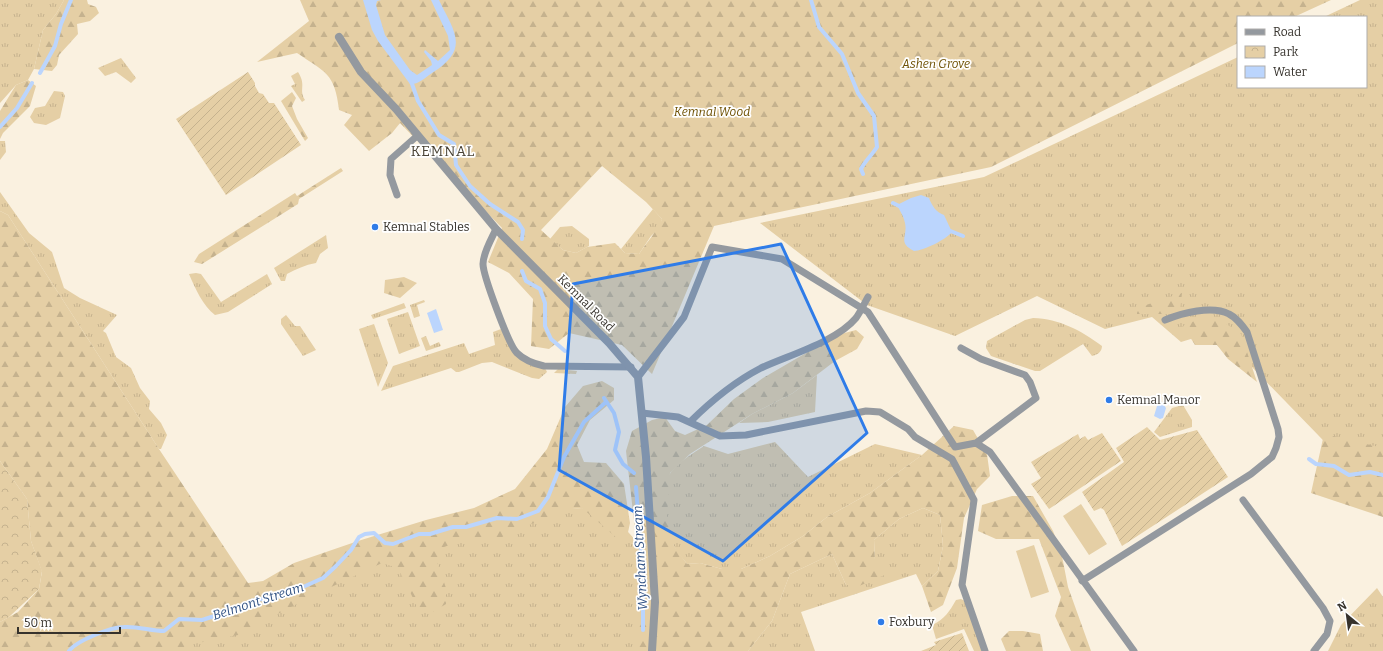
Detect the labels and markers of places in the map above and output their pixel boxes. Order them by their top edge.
place label: Kemnal Stables [383,220,470,234]
marker: Kemnal Stables [370,222,380,232]
place label: Kemnal Manor [1117,393,1201,407]
marker: Kemnal Manor [1104,395,1114,405]
place label: Foxbury [889,615,935,629]
marker: Foxbury [876,617,886,627]

